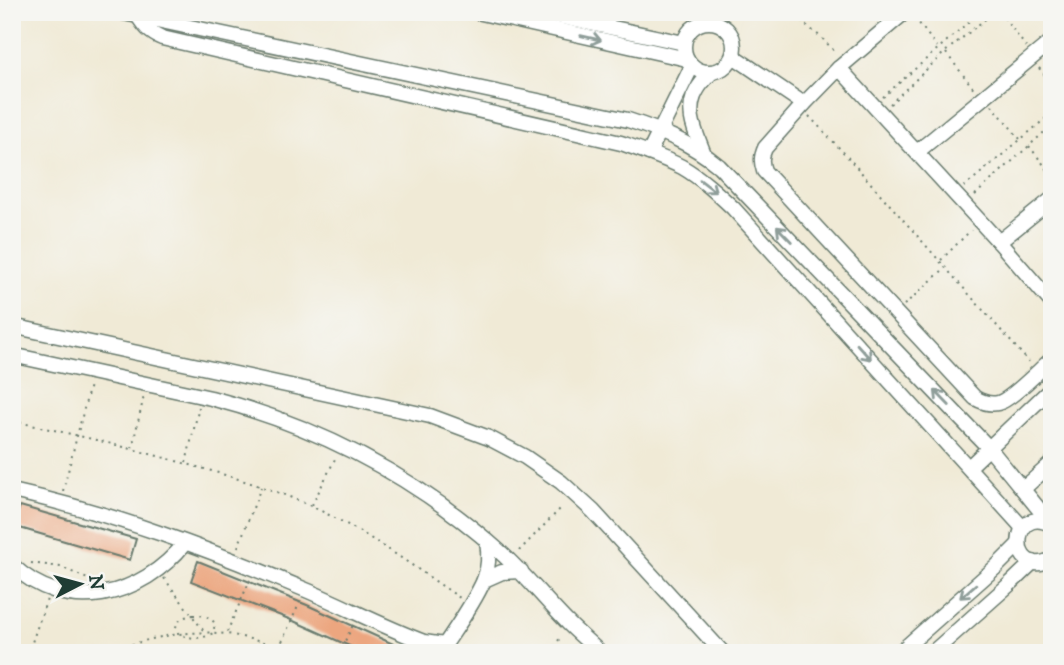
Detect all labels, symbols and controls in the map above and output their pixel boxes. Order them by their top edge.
one-way arrow [579,31,602,45]
one-way arrow [699,179,717,194]
one-way arrow [776,226,793,243]
one-way arrow [856,343,872,361]
one-way arrow [933,390,950,407]
north arrow [46,550,116,620]
text: N [83,573,108,592]
one-way arrow [960,583,978,599]

